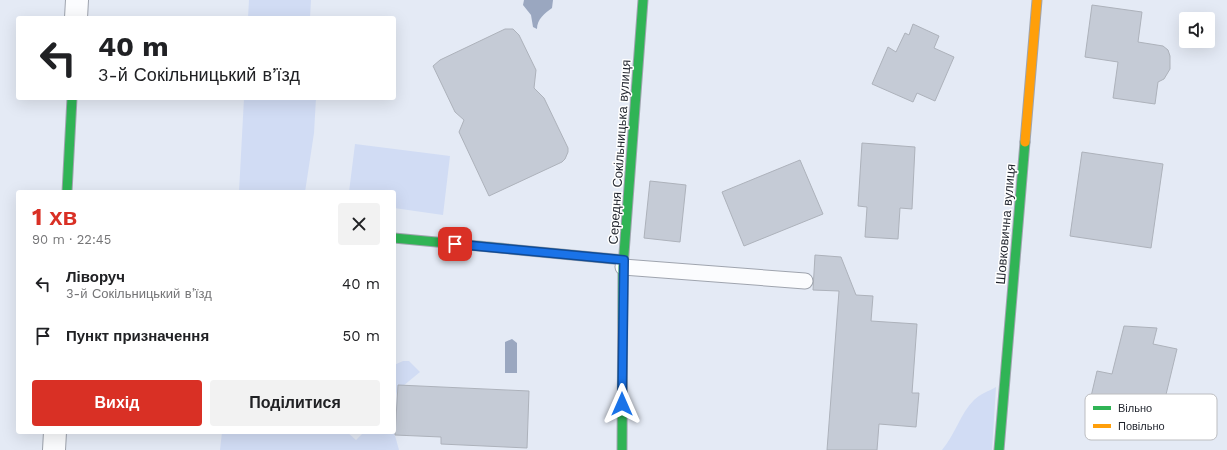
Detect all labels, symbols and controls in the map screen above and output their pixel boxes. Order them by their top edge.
map controls [1179,12,1215,48]
button: sound [1179,12,1215,48]
text: 40 m [98,30,168,63]
icon: left [32,32,84,84]
street label: Середня Сокільницька вулиця [606,59,633,245]
text: 3-й Сокільницький в’їзд [98,64,300,85]
street label: Шовковична вулиця [993,163,1018,285]
text: 1 хв [32,203,77,231]
button: close [338,203,380,245]
pin [438,227,472,261]
text: 90 m · 22:45 [32,232,111,247]
icon: arrive [444,233,466,255]
text: Ліворуч [66,268,125,286]
icon: left [32,273,54,295]
text: 40 m [342,275,380,293]
text: 3-й Сокільницький в’їзд [66,286,212,301]
icon: arrive [32,325,54,347]
text: Пункт призначення [66,327,209,345]
text: 50 m [343,327,380,345]
button: Вихід [32,380,202,426]
button: Поділитися [210,380,380,426]
position arrow [601,383,643,425]
legend [1085,394,1217,440]
text: Вільно [1118,402,1152,415]
text: Повільно [1118,420,1165,433]

